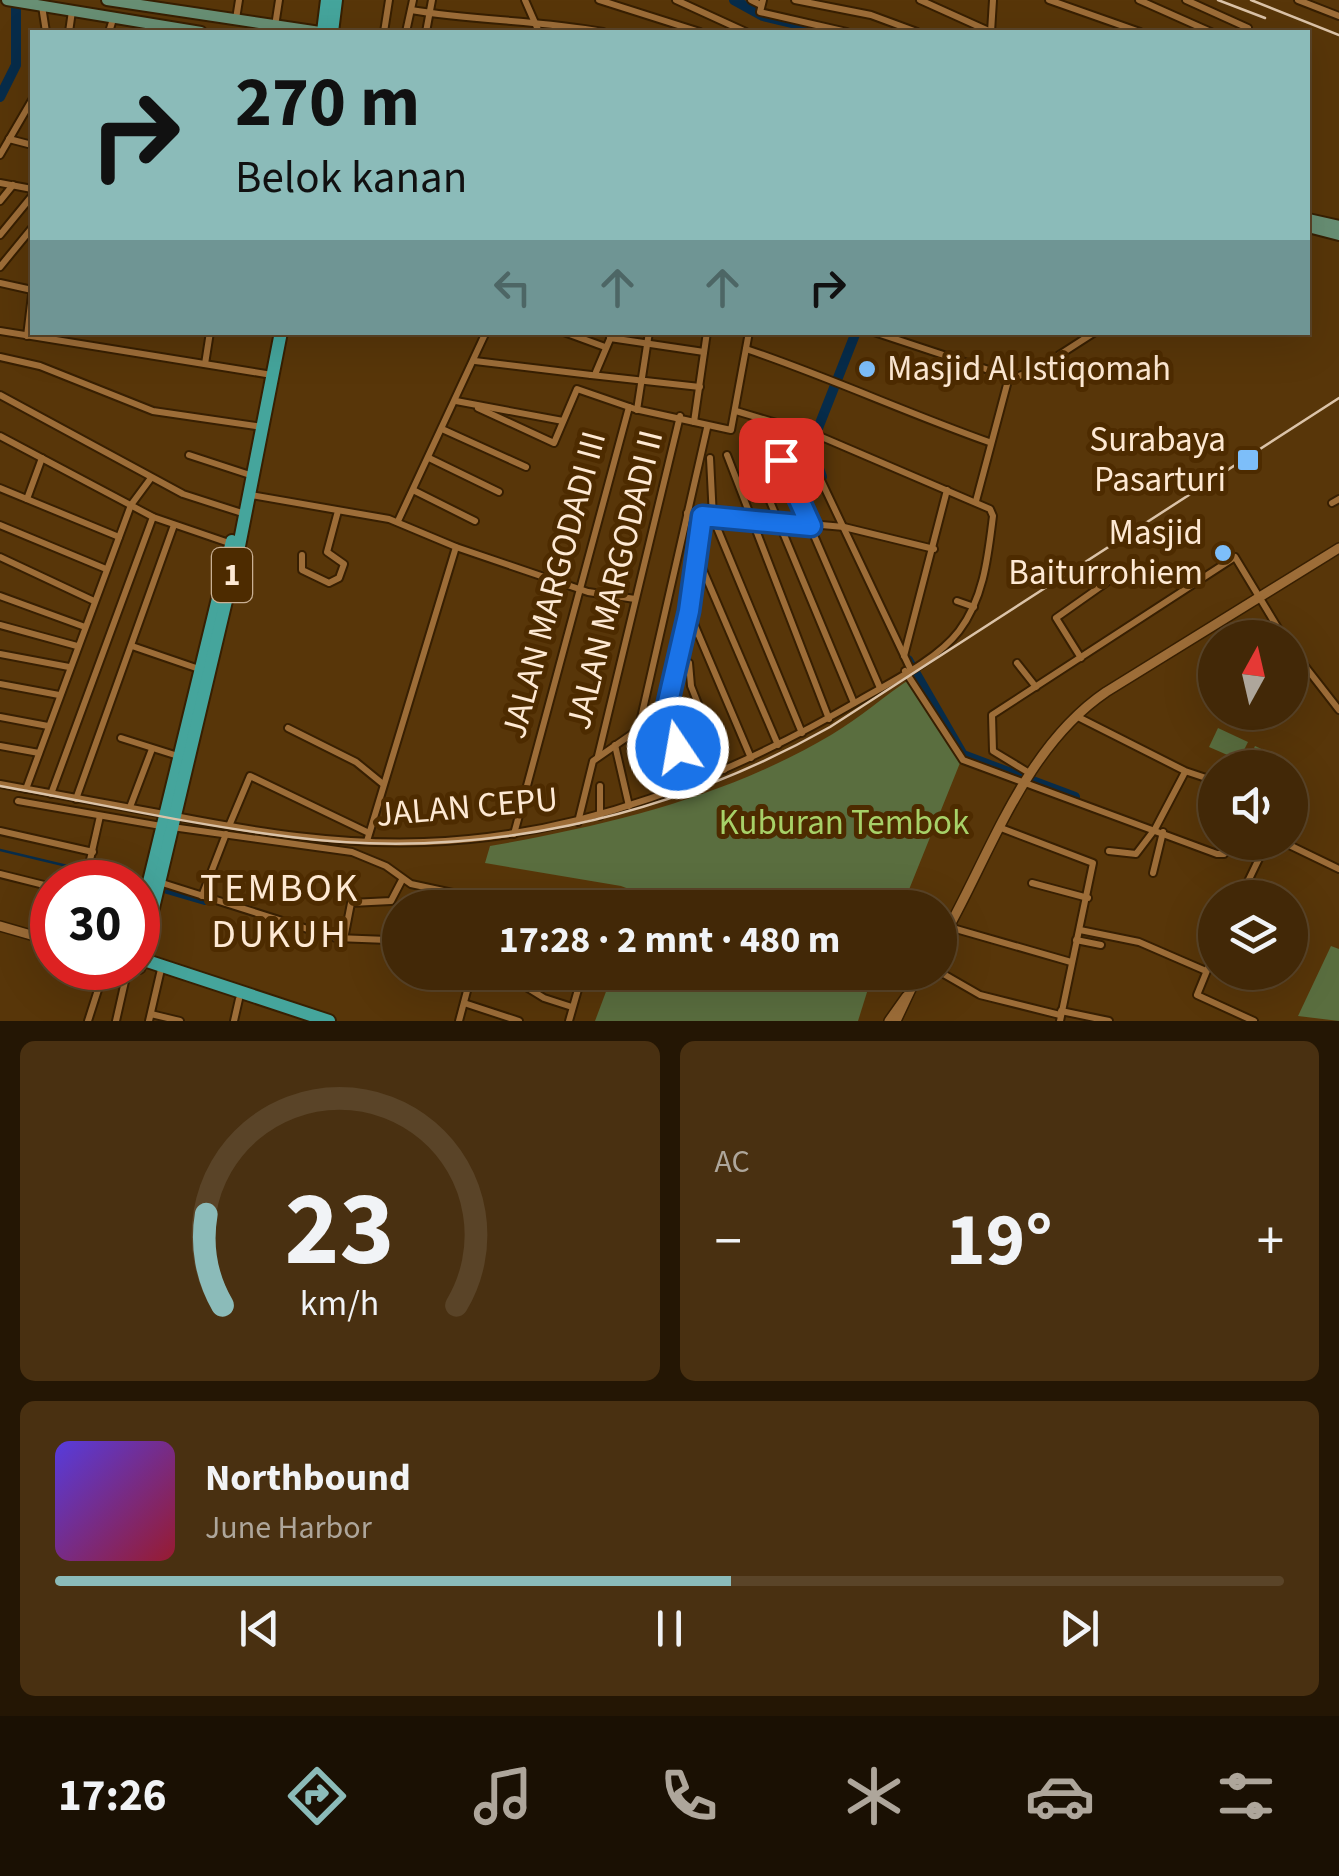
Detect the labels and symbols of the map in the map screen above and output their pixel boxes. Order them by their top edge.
place label: Masjid Al Istiqomah [887,344,1171,394]
marker: Masjid Al Istiqomah [856,358,878,380]
place label: Surabaya Pasarturi [1090,415,1226,505]
pin [739,418,824,503]
street label: JALAN MARGODADI II [554,425,676,735]
street label: JALAN MARGODADI III [489,426,619,744]
marker: Surabaya Pasarturi [1235,447,1261,473]
place label: Masjid Baiturrohiem [1008,508,1203,598]
marker: Masjid Baiturrohiem [1212,542,1234,564]
road number: 1 [212,548,252,602]
north arrow [1198,620,1308,730]
position arrow [626,696,730,800]
street label: JALAN CEPU [374,774,560,840]
park label: Kuburan Tembok [719,798,970,848]
speed limit sign: 30 [30,860,160,990]
district label: TEMBOK DUKUH [200,860,360,963]

